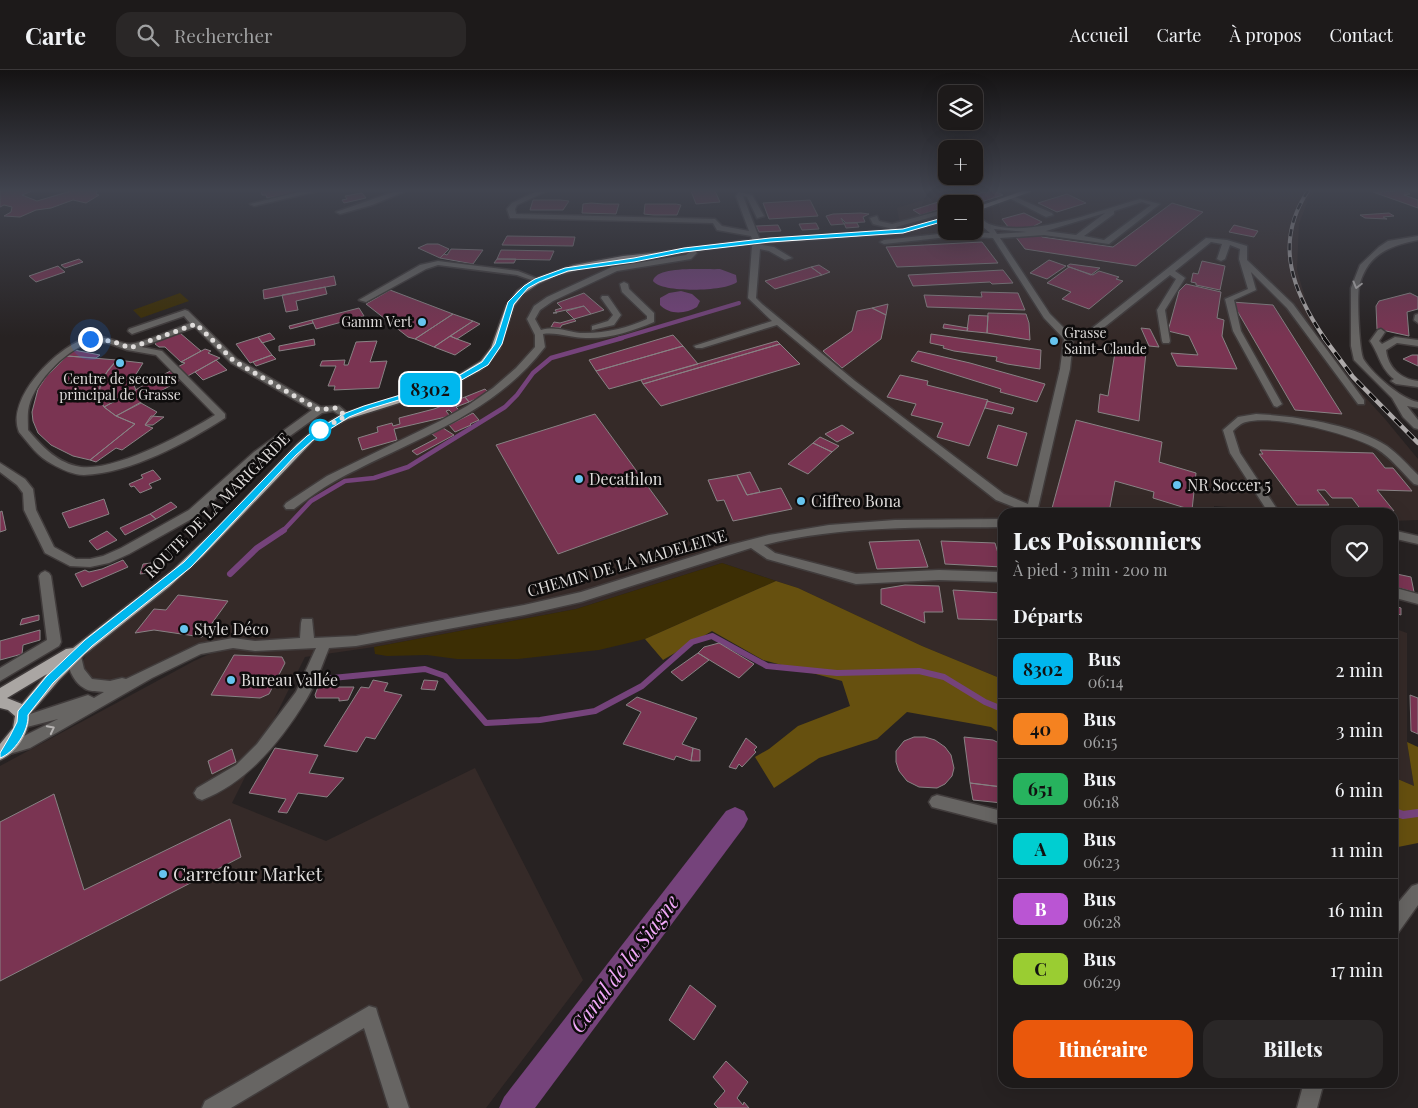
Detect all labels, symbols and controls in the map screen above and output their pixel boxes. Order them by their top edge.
search box [116,12,466,57]
text: Carte [25,19,86,51]
icon: search [134,21,162,49]
text: Rechercher [174,22,273,48]
text: Accueil [1070,23,1129,47]
text: Carte [1157,23,1201,47]
text: À propos [1229,23,1302,47]
text: Contact [1330,23,1393,47]
map controls [938,85,983,240]
button: layers [938,85,983,130]
button: + [938,140,983,185]
button: − [938,195,983,240]
one-way arrow [1352,281,1363,289]
place label: Gamm Vert [341,312,413,331]
marker: Gamm Vert [416,316,428,328]
place label: Grasse Saint-Claude [1064,323,1147,358]
your location [78,327,103,352]
marker: Grasse Saint-Claude [1048,335,1060,347]
marker: Centre de secours principal de Grasse [114,357,126,369]
place label: Centre de secours principal de Grasse [59,369,181,404]
line badge: 8302 [395,373,465,405]
text: 8302 [410,377,450,401]
unlabelled marker [309,419,331,441]
street label: ROUTE DE LA MARIGARDE [139,427,294,582]
place label: Decathlon [589,468,663,489]
marker: Decathlon [573,473,585,485]
place label: NR Soccer 5 [1187,474,1271,495]
marker: NR Soccer 5 [1171,479,1183,491]
place label: Ciffreo Bona [811,490,901,511]
marker: Ciffreo Bona [795,495,807,507]
street label: CHEMIN DE LA MADELEINE [525,524,729,601]
text: Les Poissonniers [1013,524,1202,556]
button: heart [1331,525,1383,577]
text: À pied · 3 min · 200 m [1013,559,1168,580]
text: Départs [1013,602,1083,628]
place label: Style Déco [194,618,269,639]
marker: Style Déco [178,623,190,635]
text: Bus [1088,645,1121,671]
text: 2 min [1335,656,1383,682]
text: 8302 [1023,657,1063,681]
place label: Bureau Vallée [241,669,338,690]
text: 06:14 [1088,671,1124,692]
marker: Bureau Vallée [225,674,237,686]
text: Bus [1083,705,1116,731]
text: 3 min [1336,716,1383,742]
text: 40 [1030,717,1051,741]
one-way arrow [46,725,55,735]
text: 06:15 [1083,731,1118,752]
text: Bus [1083,765,1116,791]
text: 6 min [1335,776,1383,802]
text: 651 [1028,777,1053,801]
text: 06:18 [1083,791,1119,812]
text: Bus [1083,825,1116,851]
text: 11 min [1330,836,1383,862]
text: A [1034,837,1047,861]
text: 06:23 [1083,851,1120,872]
place label: Carrefour Market [173,860,322,886]
marker: Carrefour Market [157,868,169,880]
text: Bus [1083,885,1116,911]
water label: Canal de la Siagne [562,888,685,1037]
text: 16 min [1328,896,1383,922]
text: B [1034,897,1047,921]
text: 06:28 [1083,911,1121,932]
text: Bus [1083,945,1116,971]
text: 17 min [1330,956,1383,982]
text: C [1034,957,1047,981]
text: 06:29 [1083,971,1121,992]
button: Itinéraire [1013,1020,1193,1078]
button: Billets [1203,1020,1383,1078]

